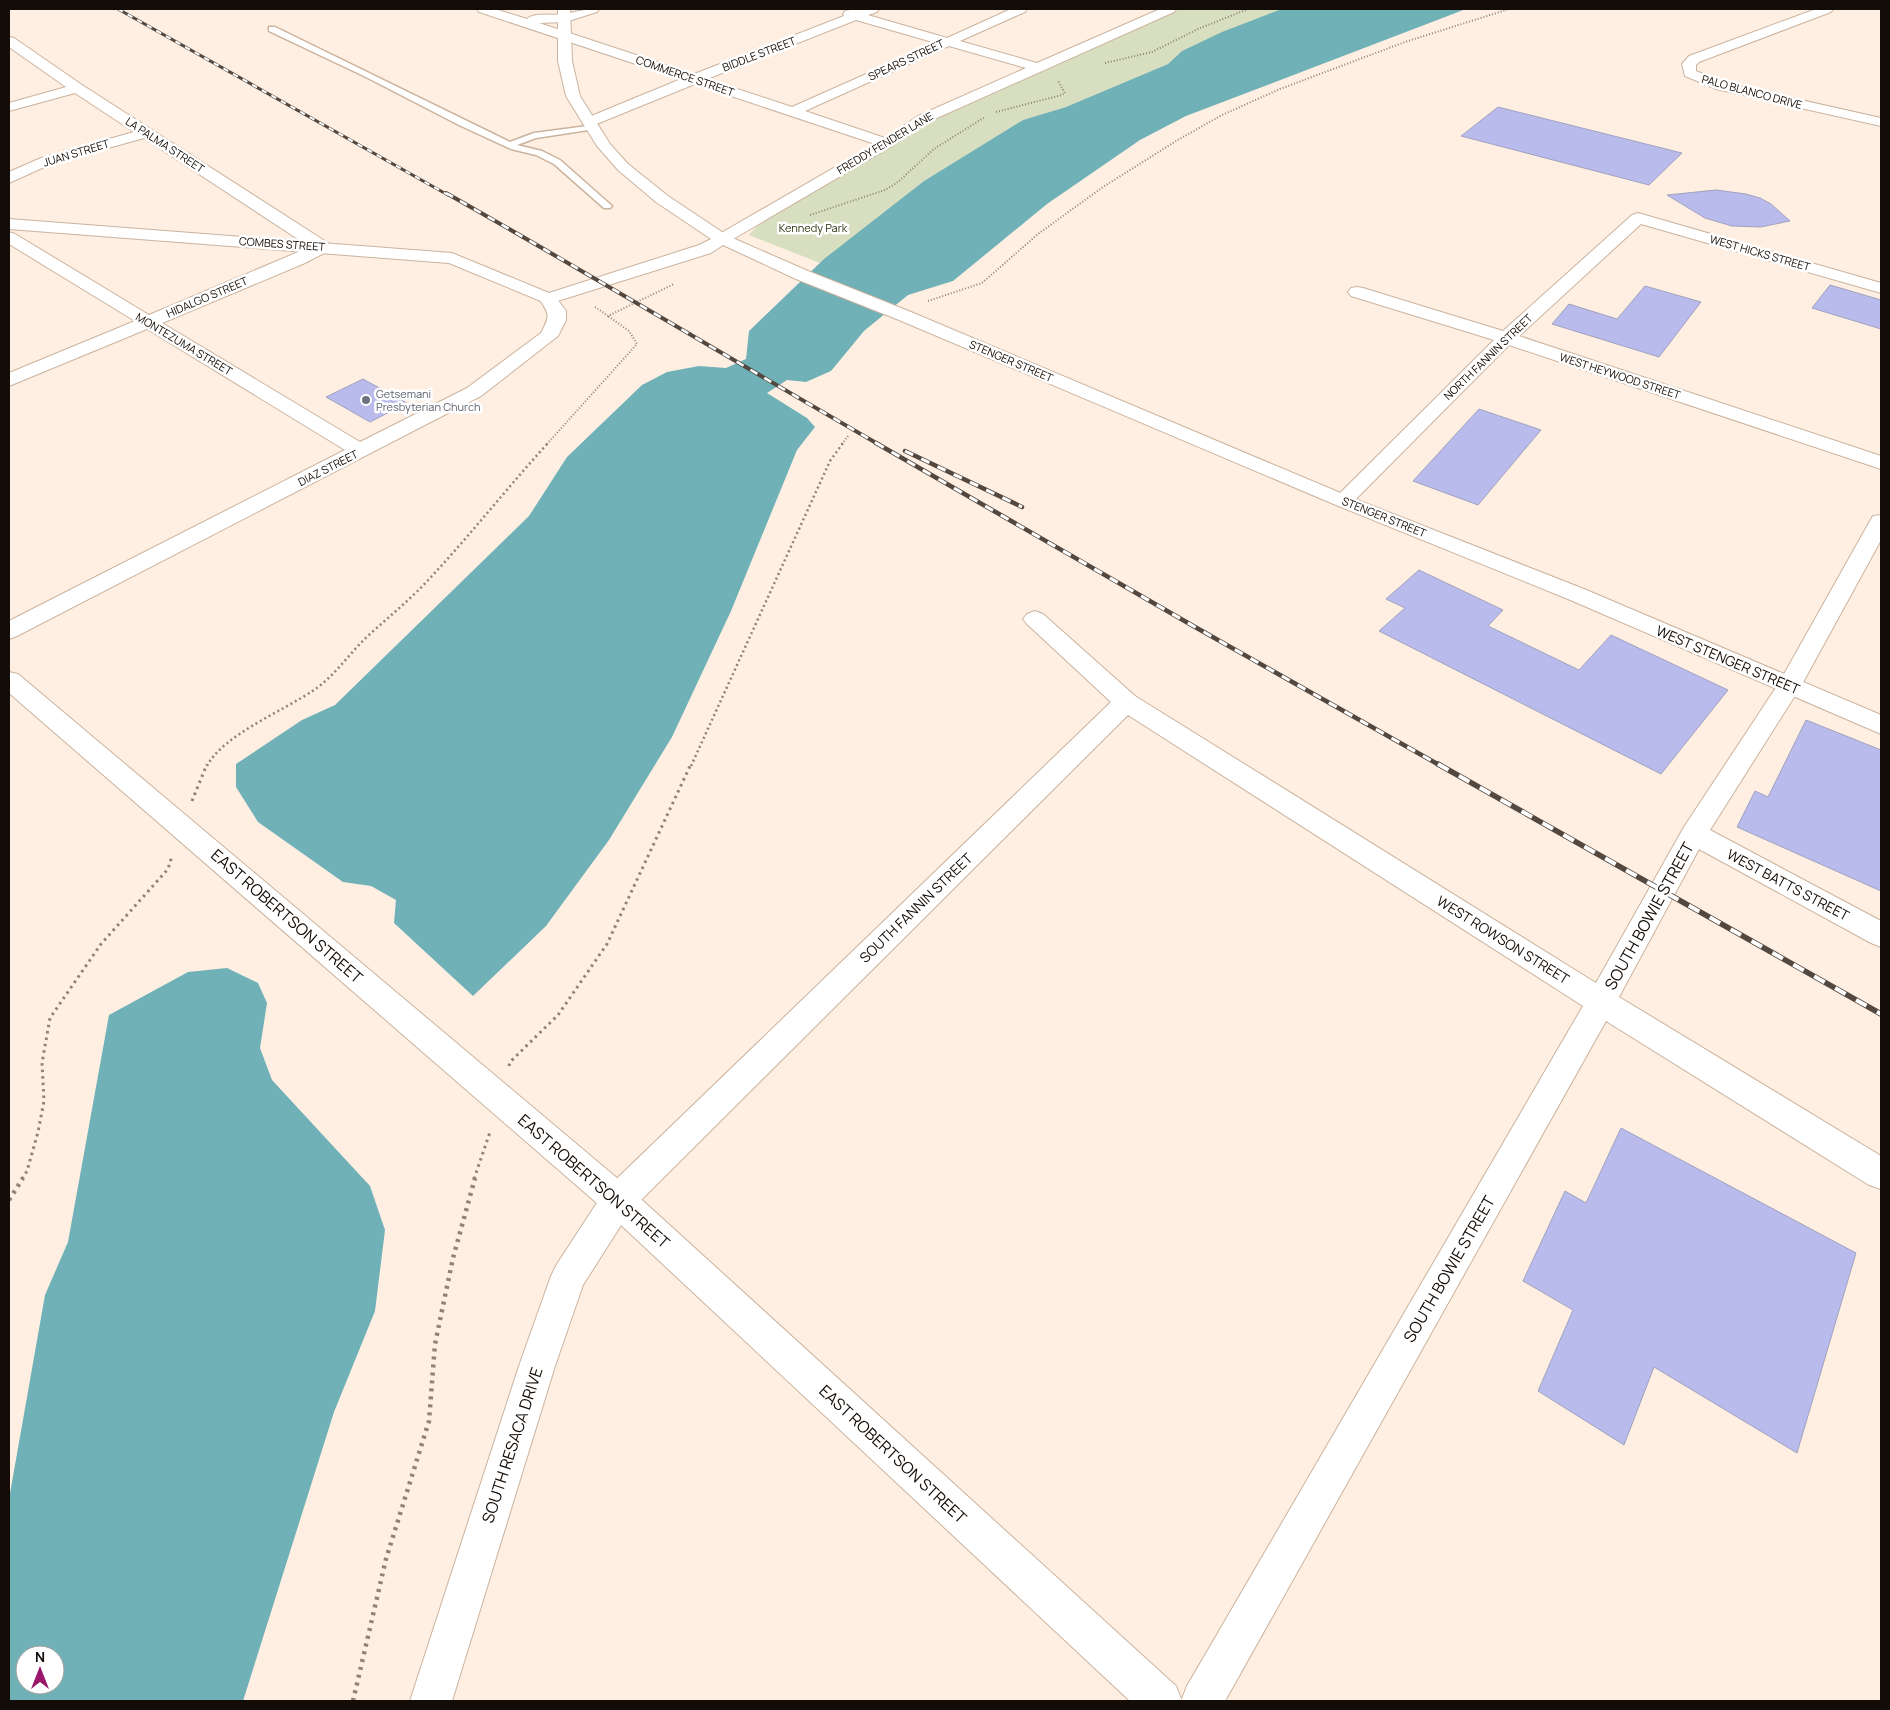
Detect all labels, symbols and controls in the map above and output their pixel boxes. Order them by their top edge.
street label: BIDDLE STREET [720,32,798,74]
street label: SPEARS STREET [865,35,946,84]
street label: COMMERCE STREET [634,52,737,100]
street label: PALO BLANCO DRIVE [1700,71,1804,112]
street label: FREDDY FENDER LANE [834,108,936,177]
street label: LA PALMA STREET [123,113,208,176]
street label: JUAN STREET [41,135,111,170]
park label: Kennedy Park [779,220,848,235]
street label: WEST HICKS STREET [1708,231,1813,274]
street label: COMBES STREET [239,233,326,254]
street label: HIDALGO STREET [164,272,250,320]
street label: MONTEZUMA STREET [133,309,236,379]
street label: NORTH FANNIN STREET [1440,310,1536,403]
street label: STENGER STREET [967,336,1056,385]
street label: WEST HEYWOOD STREET [1558,349,1683,402]
place label: Getsemani Presbyterian Church [376,386,481,414]
marker: Getsemani Presbyterian Church [360,394,372,406]
street label: DIAZ STREET [295,446,361,489]
street label: STENGER STREET [1340,493,1429,540]
street label: WEST STENGER STREET [1654,621,1803,699]
street label: SOUTH BOWIE STREET [1599,838,1699,994]
street label: EAST ROBERTSON STREET [207,844,368,988]
street label: WEST BATTS STREET [1724,844,1853,925]
street label: SOUTH FANNIN STREET [855,848,977,967]
street label: WEST ROWSON STREET [1433,891,1574,988]
street label: EAST ROBERTSON STREET [514,1109,675,1253]
street label: SOUTH BOWIE STREET [1398,1191,1500,1346]
street label: SOUTH RESACA DRIVE [476,1364,548,1526]
street label: EAST ROBERTSON STREET [814,1380,972,1529]
north arrow [15,1645,65,1695]
text: N [35,1647,45,1666]

